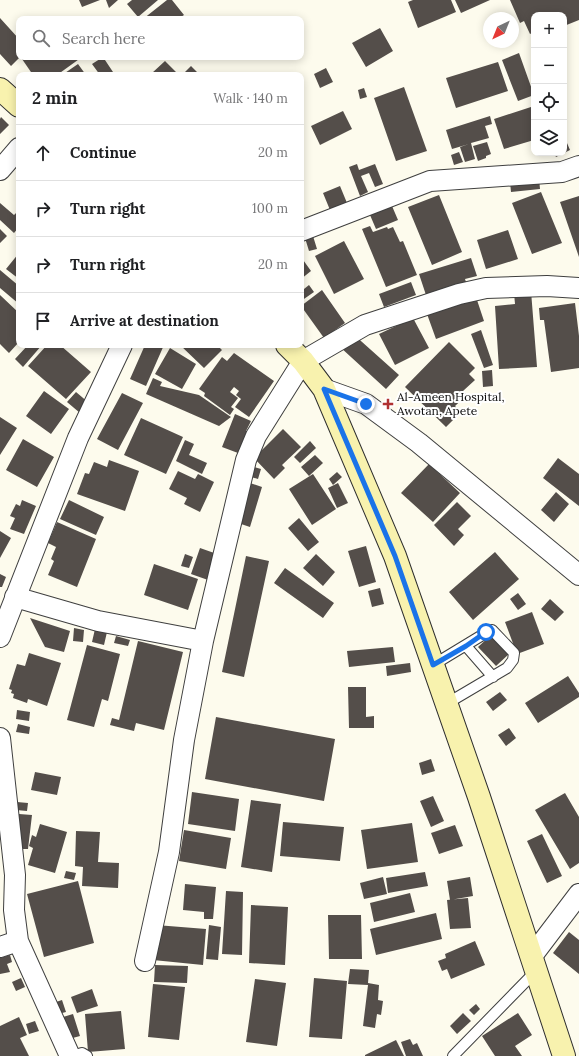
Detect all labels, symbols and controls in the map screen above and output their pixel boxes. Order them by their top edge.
north arrow [483,12,519,48]
map controls [531,12,567,156]
button: + [531,12,567,48]
search box [16,16,304,60]
icon: search [30,27,52,49]
text: Search here [62,29,145,48]
button: − [531,48,567,84]
button: locate [531,84,567,120]
text: 2 min [32,87,78,109]
text: Walk · 140 m [213,90,288,107]
button: layers [531,120,567,156]
icon: ahead [32,142,54,164]
text: Continue [70,143,136,162]
text: 20 m [258,144,288,161]
icon: right [32,198,54,220]
text: Turn right [70,199,146,218]
text: 100 m [252,200,288,217]
icon: right [32,254,54,276]
text: Turn right [70,255,146,274]
text: 20 m [258,256,288,273]
icon: arrive [32,310,54,332]
text: Arrive at destination [70,311,219,330]
place label: Al-Ameen Hospital, Awotan, Apete [396,389,505,418]
route end [357,395,375,413]
marker: Al-Ameen Hospital, Awotan, Apete [382,398,394,410]
route start [477,623,495,641]

